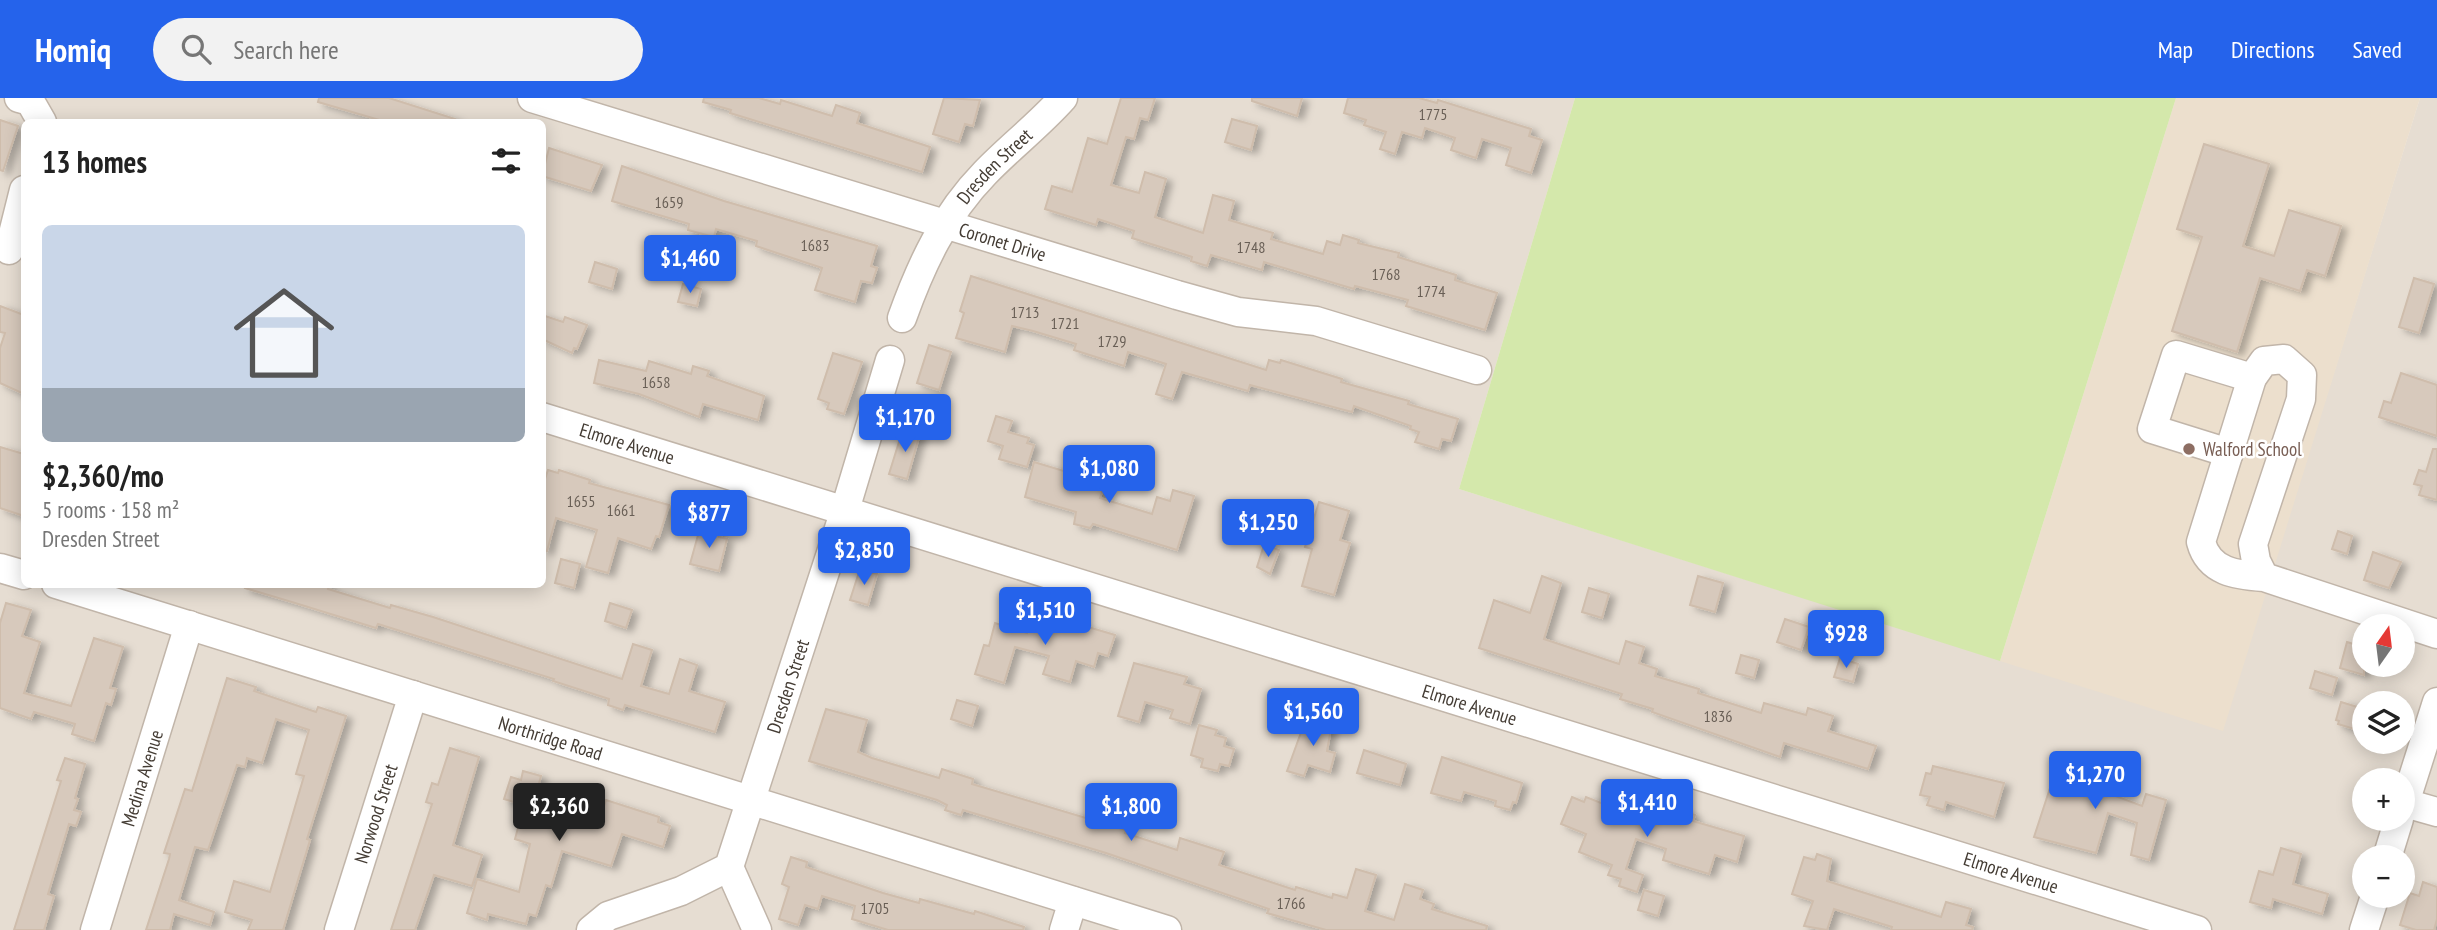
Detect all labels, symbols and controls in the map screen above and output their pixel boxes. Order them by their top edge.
search box [153,18,643,81]
text: Homiq [35,28,111,71]
icon: search [177,30,215,68]
text: Search here [233,33,339,66]
text: Map [2158,34,2193,65]
text: Directions [2231,34,2315,65]
text: Saved [2353,34,2402,65]
house number: 1775 [1419,104,1447,124]
street label: Dresden Street [951,122,1038,209]
text: 13 homes [42,142,147,181]
icon: filters [487,142,525,180]
house number: 1659 [655,192,683,212]
street label: Coronet Drive [956,217,1049,266]
house number: 1683 [801,235,829,255]
pin: $1,460 [633,236,747,295]
house number: 1748 [1237,237,1265,257]
text: $1,460 [660,243,720,272]
house number: 1768 [1372,264,1400,284]
icon: home [221,270,347,396]
house number: 1774 [1417,281,1445,301]
house number: 1713 [1011,302,1039,322]
house number: 1721 [1051,313,1079,333]
house number: 1729 [1098,331,1126,351]
house number: 1658 [642,372,670,392]
pin: $1,170 [848,394,962,454]
text: $1,170 [875,402,935,431]
street label: Elmore Avenue [577,417,677,469]
place label: Walford School [2203,437,2302,461]
marker: Walford School [2181,441,2197,457]
pin: $1,080 [1052,446,1166,505]
text: $1,080 [1079,453,1139,482]
text: $2,360/mo [42,456,164,495]
pin: $877 [668,490,750,550]
house number: 1655 [567,491,595,511]
text: 5 rooms · 158 m² [42,495,179,524]
text: $877 [687,498,731,527]
house number: 1661 [607,500,635,520]
pin: $1,250 [1211,500,1325,559]
text: $1,250 [1238,507,1298,536]
text: Dresden Street [42,524,160,553]
pin: $2,850 [807,528,921,587]
text: $2,850 [834,535,894,564]
pin: $1,510 [988,588,1102,647]
text: $1,510 [1015,595,1075,624]
pin: $928 [1805,610,1887,670]
north arrow [2352,614,2415,677]
map controls [2352,614,2415,908]
text: $928 [1824,618,1868,647]
street label: Dresden Street [761,635,814,736]
street label: Elmore Avenue [1419,679,1520,730]
pin: $1,560 [1256,688,1370,748]
button: layers [2352,691,2415,754]
text: $1,560 [1283,696,1343,725]
house number: 1836 [1704,706,1732,726]
street label: Northridge Road [496,711,606,766]
street label: Medina Avenue [116,727,168,829]
pin: $1,270 [2038,752,2152,811]
text: $1,270 [2065,759,2125,788]
street label: Norwood Street [349,760,403,866]
button: + [2352,768,2415,831]
pin: $1,410 [1590,780,1704,839]
pin: $2,360 [502,784,616,843]
pin: $1,800 [1074,784,1188,843]
text: $1,410 [1617,787,1677,816]
text: $2,360 [529,791,589,820]
text: $1,800 [1101,791,1161,820]
button: − [2352,845,2415,908]
street label: Elmore Avenue [1961,846,2061,898]
house number: 1766 [1277,893,1305,913]
house number: 1705 [861,898,889,918]

